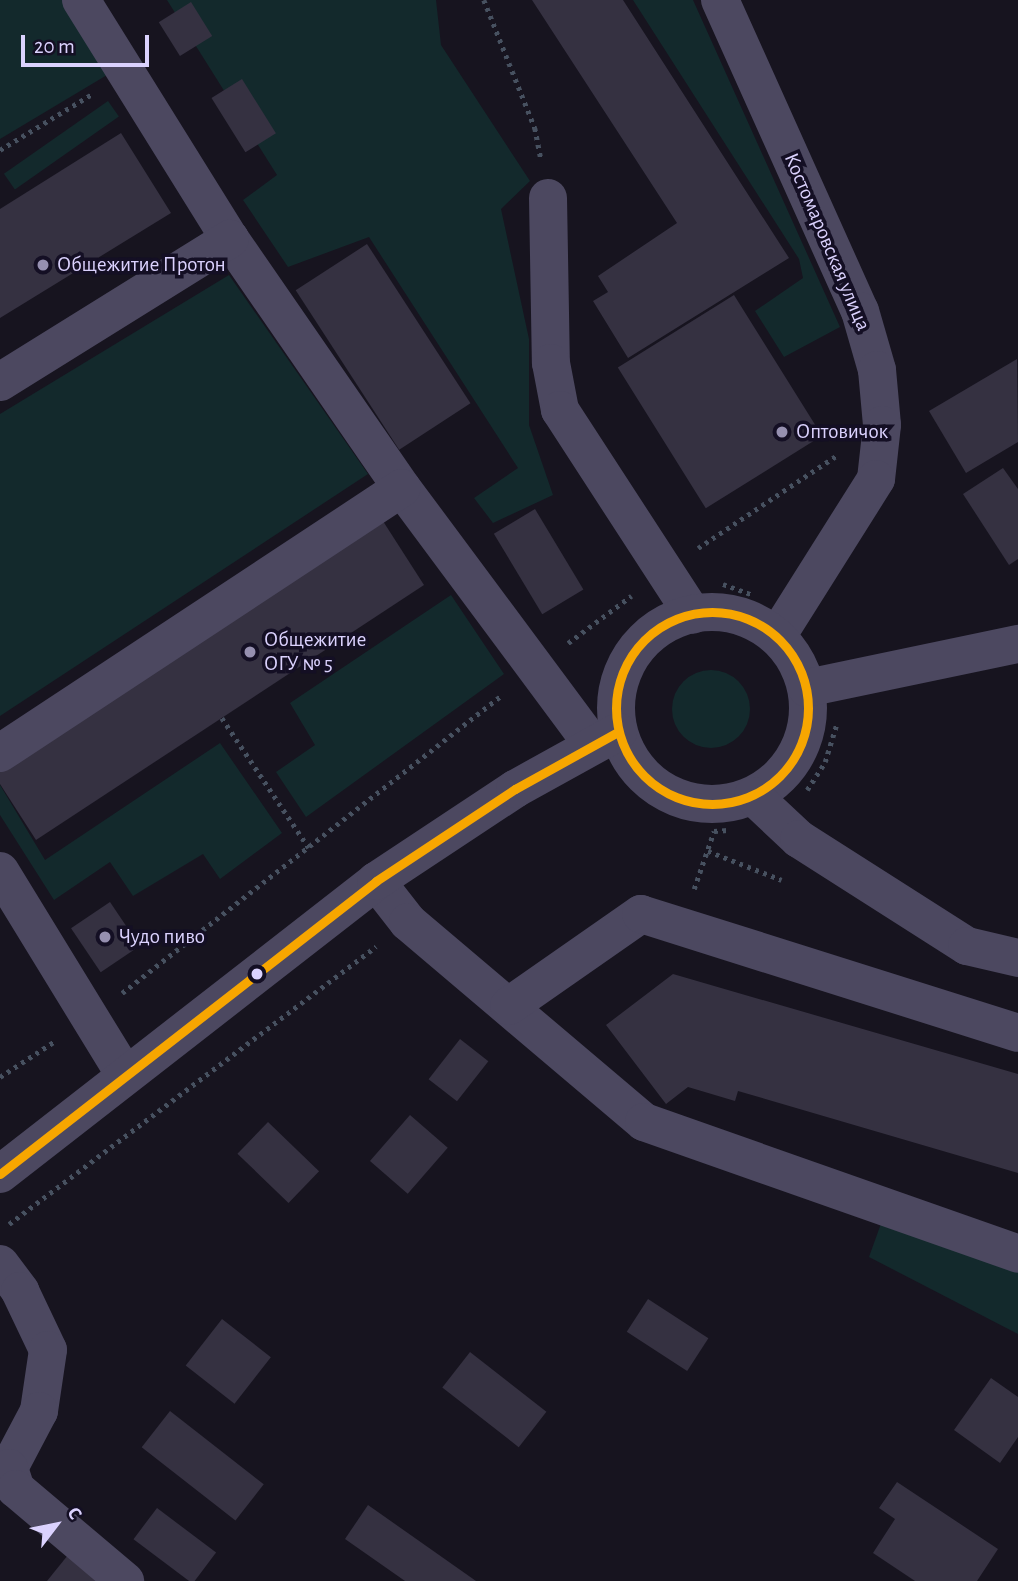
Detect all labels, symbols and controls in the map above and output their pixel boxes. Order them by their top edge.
scale bar [24,21,152,65]
text: 20 m [34,36,75,57]
street label: Костомаровская улица [778,149,876,335]
place label: Общежитие Протон [57,252,226,278]
marker: Общежитие Протон [35,257,51,273]
place label: Оптовичок [796,419,888,445]
marker: Оптовичок [774,424,790,440]
place label: Общежитие ОГУ № 5 [264,627,366,677]
marker: Общежитие ОГУ № 5 [242,644,258,660]
place label: Чудо пиво [119,924,205,950]
marker: Чудо пиво [97,929,113,945]
unlabelled marker [250,967,264,981]
north arrow [21,1490,91,1560]
text: С [63,1504,85,1523]

